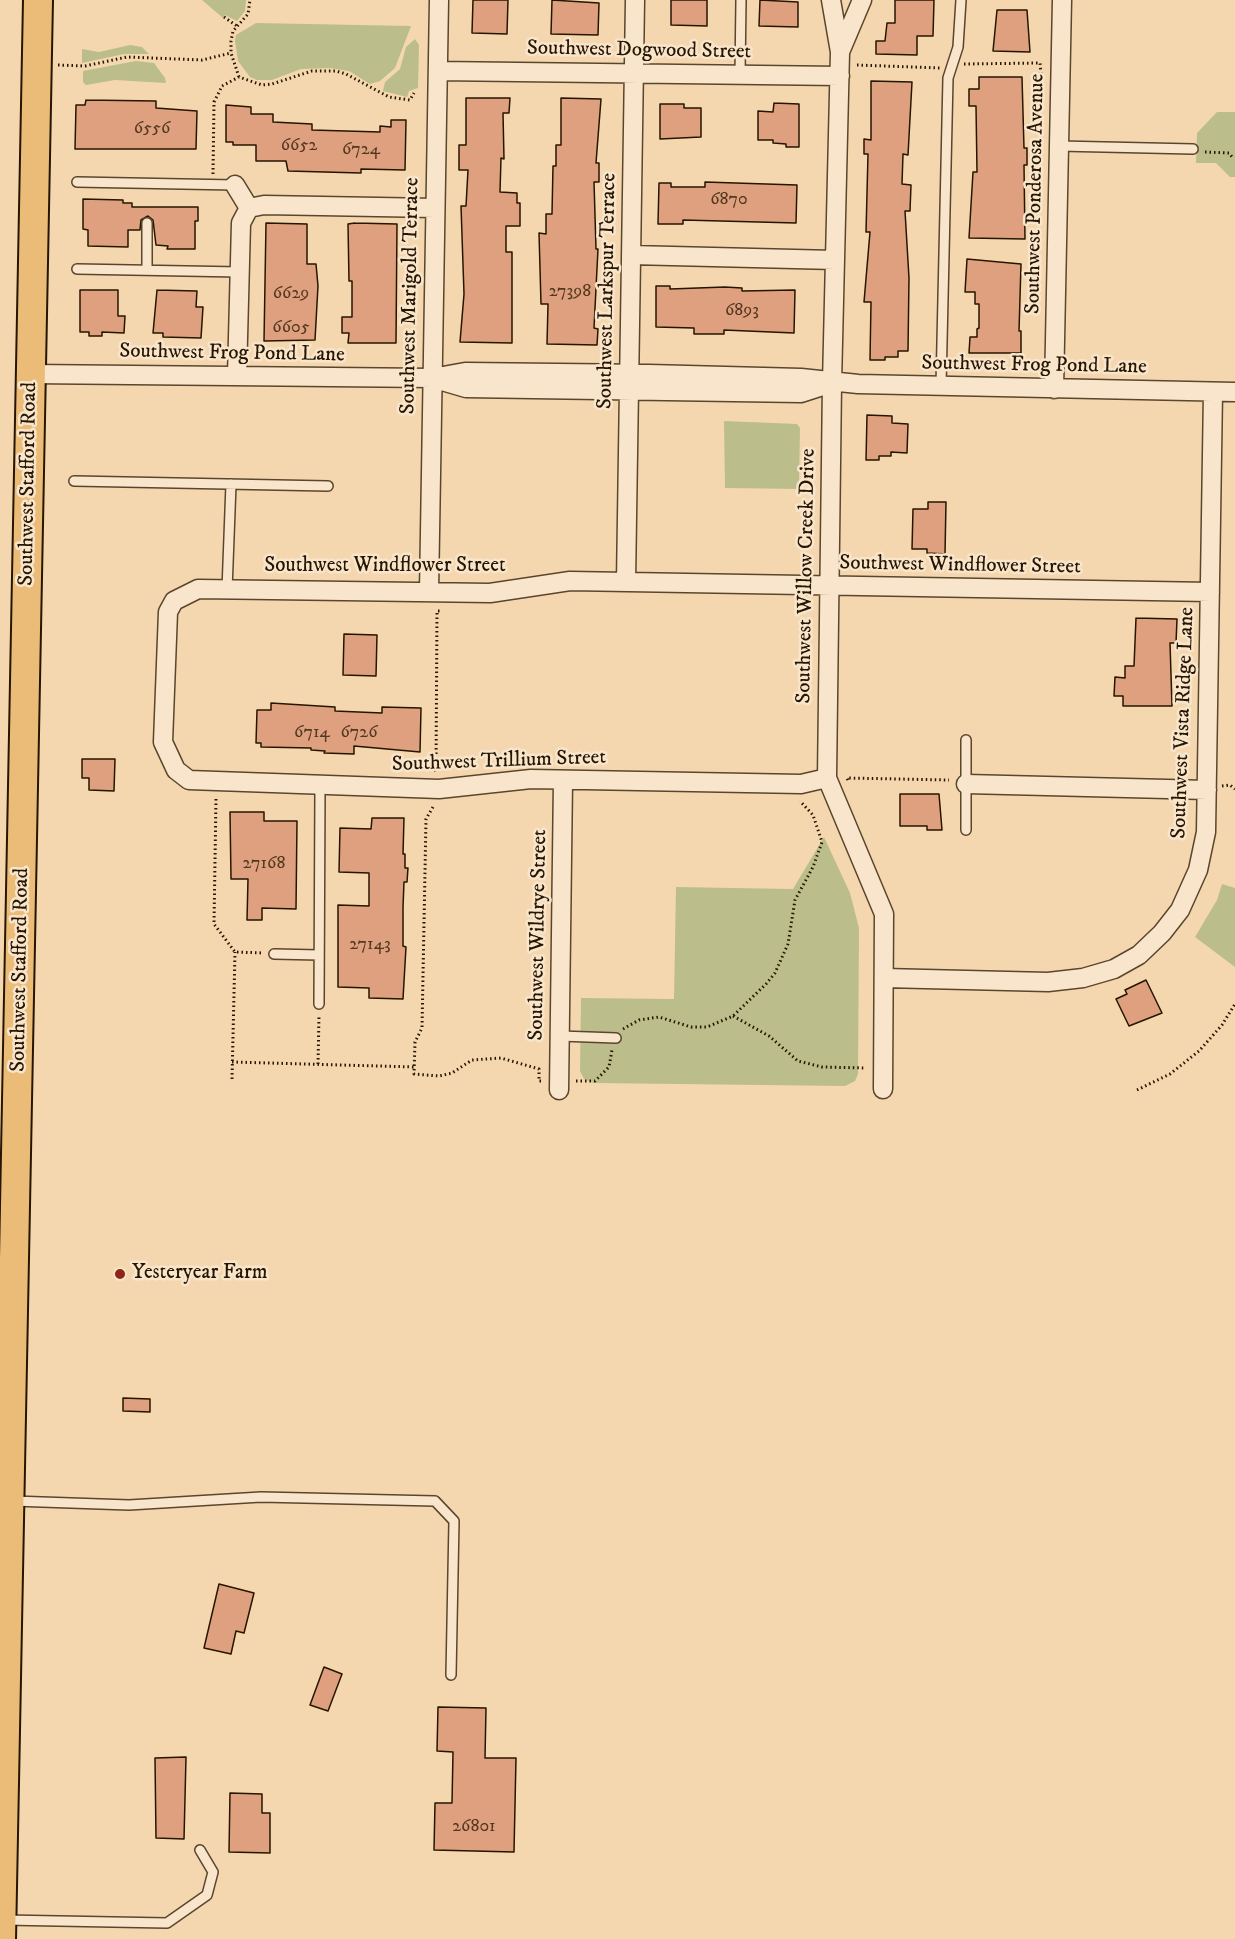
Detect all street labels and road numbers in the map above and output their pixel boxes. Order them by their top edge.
street label: Southwest Dogwood Street [527,36,751,66]
street label: Southwest Ponderosa Avenue [1021,74,1051,314]
street label: Southwest Larkspur Terrace [593,173,623,409]
street label: Southwest Marigold Terrace [396,177,426,415]
street label: Southwest Frog Pond Lane [119,339,345,369]
street label: Southwest Frog Pond Lane [921,351,1147,381]
street label: Southwest Stafford Road [15,382,43,586]
street label: Southwest Willow Creek Drive [792,448,822,704]
street label: Southwest Windflower Street [839,551,1081,581]
street label: Southwest Windflower Street [264,554,506,580]
street label: Southwest Vista Ridge Lane [1167,607,1201,839]
street label: Southwest Trillium Street [391,746,607,778]
street label: Southwest Wildrye Street [525,829,553,1041]
street label: Southwest Stafford Road [7,868,35,1072]

